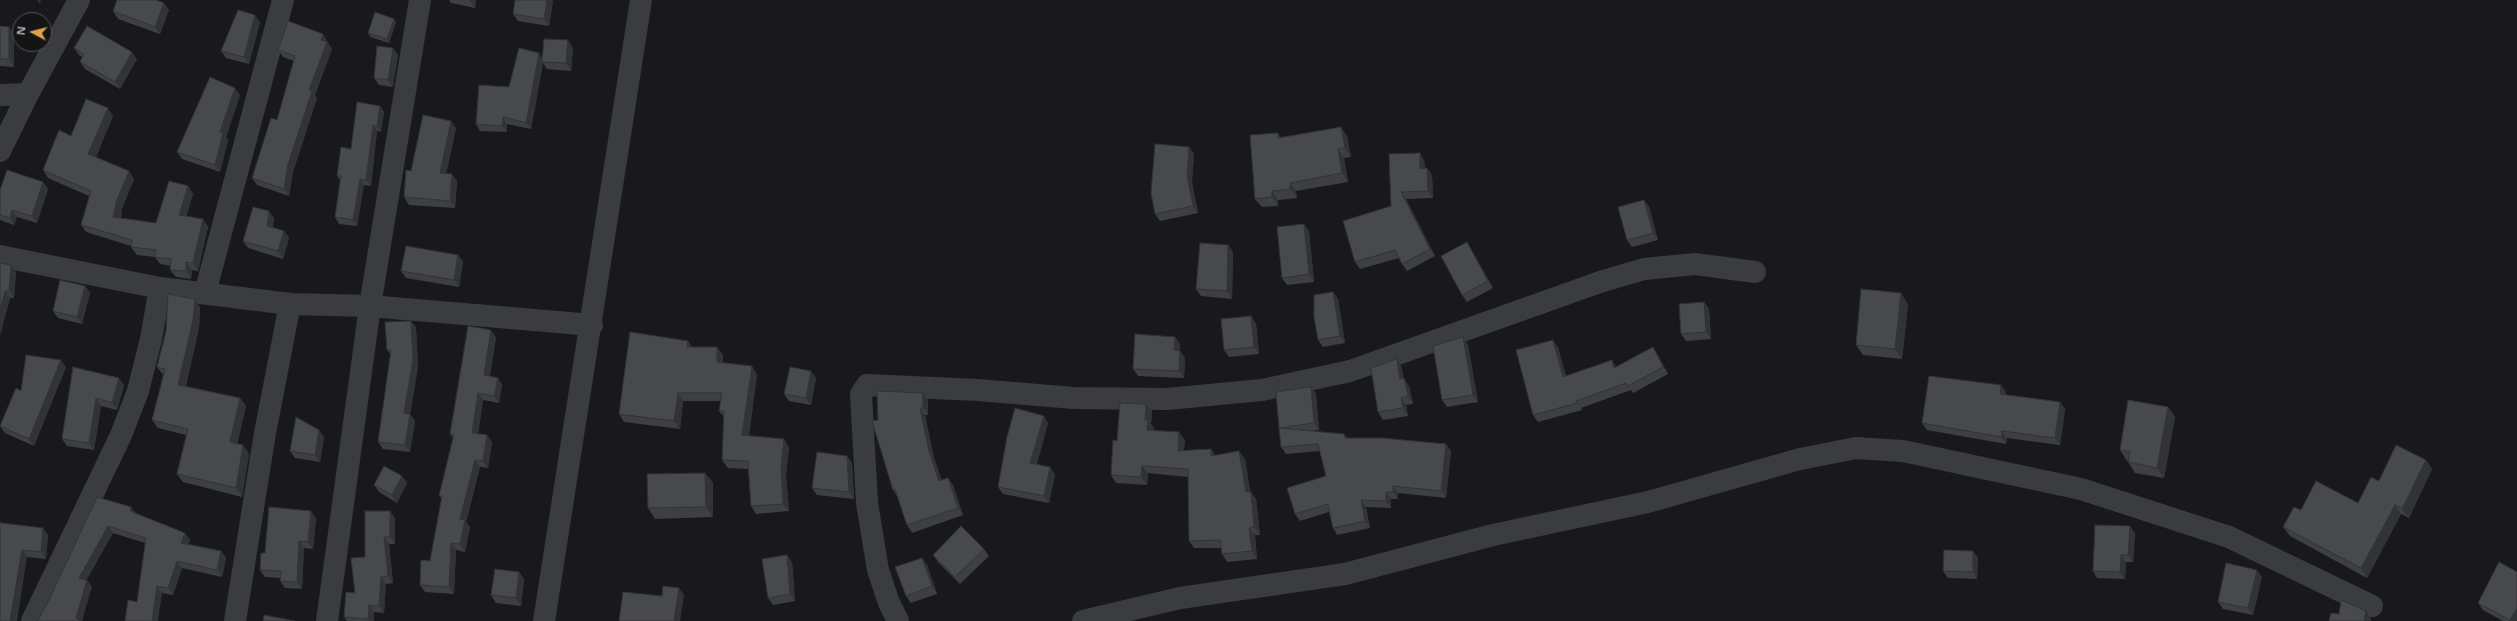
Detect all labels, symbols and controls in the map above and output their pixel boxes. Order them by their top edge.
north arrow [12,12,52,52]
text: N [13,25,29,36]

